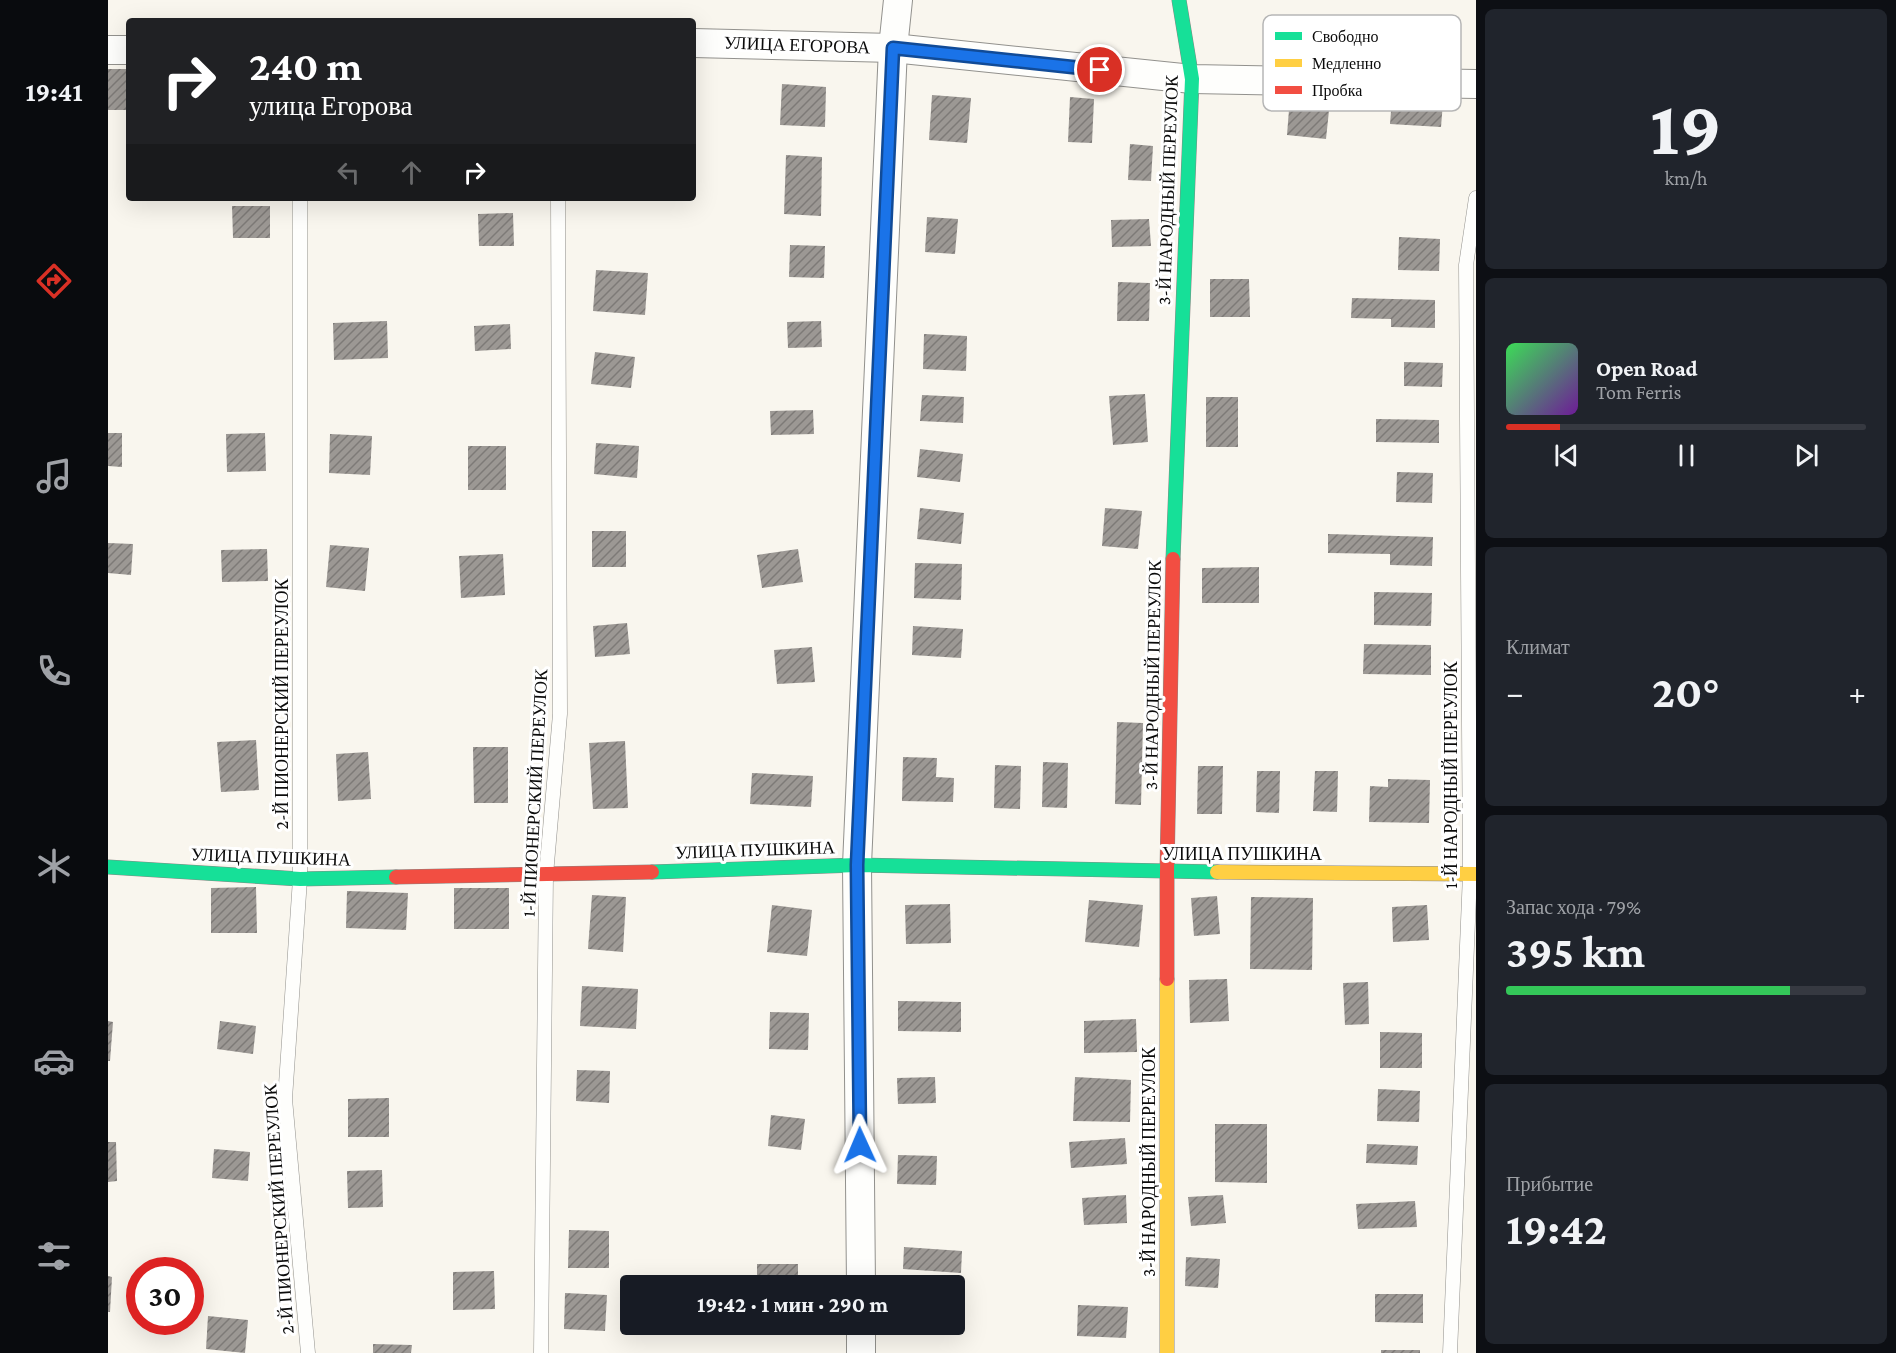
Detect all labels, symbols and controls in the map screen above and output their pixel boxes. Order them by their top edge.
legend [1263,15,1461,111]
text: Свободно [1312,28,1379,46]
street label: УЛИЦА ЕГОРОВА [724,32,870,58]
icon: right [150,42,228,120]
text: 240 m [249,42,362,89]
pin [1074,44,1125,95]
icon: arrive [1083,53,1116,86]
text: Медленно [1312,55,1381,73]
street label: 3-Й НАРОДНЫЙ ПЕРЕУЛОК [1154,74,1182,305]
text: 19:41 [25,77,83,107]
text: Пробка [1312,82,1362,100]
text: 19 [1650,84,1722,171]
text: улица Егорова [249,91,413,121]
icon: left [332,156,365,189]
icon: ahead [395,156,428,189]
icon: right [458,156,491,189]
text: km/h [1664,167,1708,189]
icon: directions [33,260,75,302]
text: Open Road [1596,356,1698,381]
text: Tom Ferris [1596,381,1681,403]
icon: previous [1550,439,1583,472]
icon: pause [1670,439,1703,472]
icon: next [1790,439,1823,472]
icon: music [33,455,75,497]
street label: 3-Й НАРОДНЫЙ ПЕРЕУЛОК [1141,559,1165,790]
street label: 2-Й ПИОНЕРСКИЙ ПЕРЕУЛОК [272,577,292,830]
text: Климат [1506,636,1570,658]
icon: phone [33,650,75,692]
street label: 1-Й НАРОДНЫЙ ПЕРЕУЛОК [1441,660,1461,889]
street label: 1-Й ПИОНЕРСКИЙ ПЕРЕУЛОК [519,667,552,918]
text: 20° [1652,667,1720,717]
text: − [1506,674,1523,711]
text: + [1849,674,1866,711]
street label: УЛИЦА ПУШКИНА [675,837,835,863]
street label: УЛИЦА ПУШКИНА [191,844,351,870]
street label: УЛИЦА ПУШКИНА [1162,844,1322,864]
icon: climate [33,845,75,887]
text: Запас хода · 79% [1506,896,1641,918]
text: 395 km [1506,927,1645,977]
icon: car [33,1040,75,1082]
street label: 3-Й НАРОДНЫЙ ПЕРЕУЛОК [1139,1046,1159,1277]
street label: 2-Й ПИОНЕРСКИЙ ПЕРЕУЛОК [260,1082,298,1335]
position arrow [828,1113,892,1177]
text: Прибытие [1506,1173,1593,1195]
text: 19:42 [1506,1204,1607,1254]
icon: filters [33,1235,75,1277]
speed limit sign: 30 [126,1257,204,1335]
text: 19:42 · 1 мин · 290 m [697,1292,888,1317]

